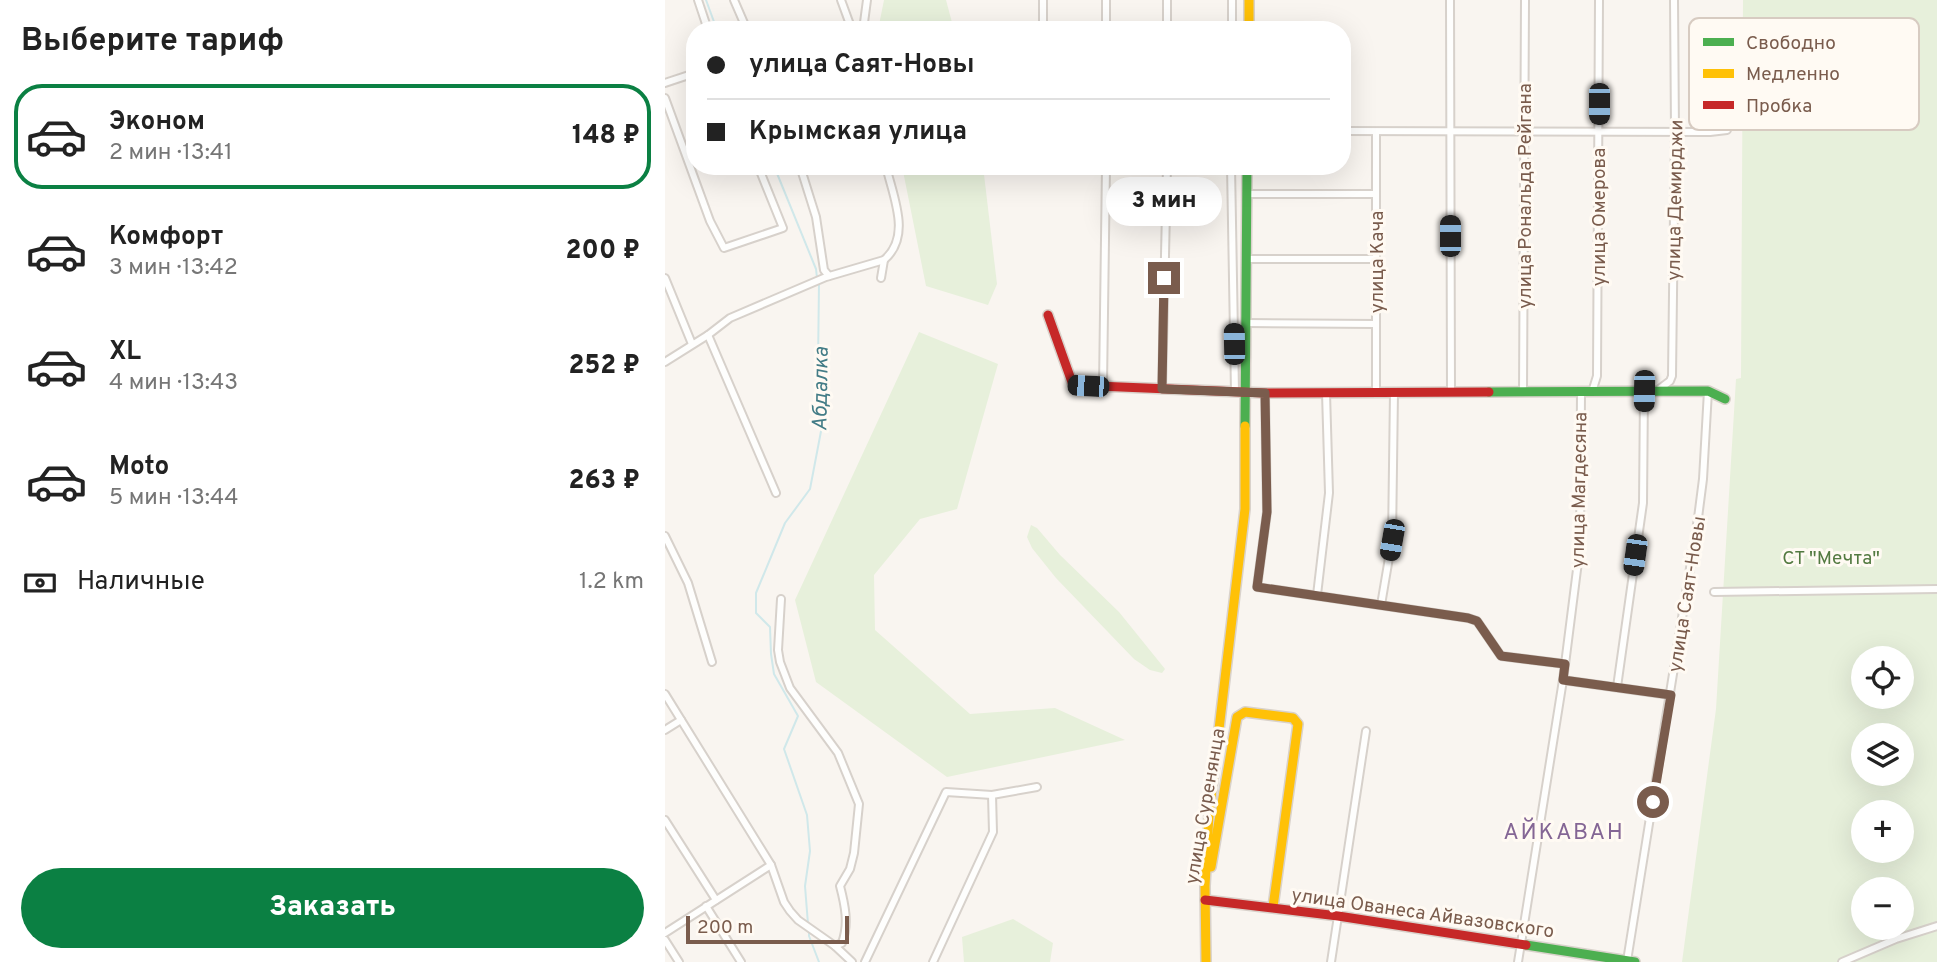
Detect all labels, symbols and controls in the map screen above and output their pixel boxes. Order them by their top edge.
legend [1689,18,1919,130]
text: Выберите тариф [21,22,284,62]
text: Свободно [1746,32,1836,56]
text: улица Саят-Новы [749,49,975,82]
text: Медленно [1746,63,1840,87]
street label: улица Рональда Рейгана [1514,83,1538,309]
car [1589,83,1610,125]
text: Пробка [1746,95,1812,119]
icon: car [25,105,88,168]
text: Эконом [109,106,205,139]
text: Крымская улица [749,116,967,149]
street label: улица Демирджи [1663,119,1689,281]
text: 148 ₽ [572,120,640,153]
text: 2 мин · 13:41 [109,139,233,168]
street label: улица Омерова [1588,148,1612,286]
callout: 3 мин [1106,176,1222,226]
text: 3 мин [1131,187,1197,216]
street label: улица Кача [1366,211,1390,313]
car [1440,215,1461,257]
icon: car [25,220,88,283]
text: Комфорт [109,221,223,254]
text: 200 ₽ [566,235,640,268]
text: 3 мин · 13:42 [109,254,238,283]
route end [1148,262,1180,294]
car [1224,323,1245,365]
icon: car [25,335,88,398]
text: XL [109,336,141,369]
water label: Абдалка [807,347,836,431]
text: 252 ₽ [569,350,640,383]
text: 4 мин · 13:43 [109,369,238,398]
car [1634,370,1655,412]
car [1067,374,1110,398]
street label: улица Магдесяна [1567,412,1593,568]
icon: car [25,450,88,513]
text: Moto [109,451,169,484]
text: 263 ₽ [569,465,640,498]
text: 5 мин · 13:44 [109,484,239,513]
street label: улица Саят-Новы [1664,515,1712,674]
car [1379,517,1406,563]
car [1622,533,1649,577]
park label: СТ "Мечта" [1782,547,1880,571]
icon: cash [21,564,59,602]
text: Наличные [77,566,205,599]
text: 1.2 km [579,568,644,597]
map controls [1851,646,1914,940]
button: locate [1851,646,1914,709]
button: layers [1851,723,1914,786]
street label: улица Суренянца [1180,727,1231,886]
route start [1637,786,1669,818]
button: + [1851,800,1914,863]
district label: АЙКАВАН [1503,817,1625,848]
button: Заказать [21,868,644,948]
button: − [1851,877,1914,940]
street label: улица Ованеса Айвазовского [1290,884,1556,944]
scale bar [686,913,849,945]
text: 200 m [697,916,753,940]

